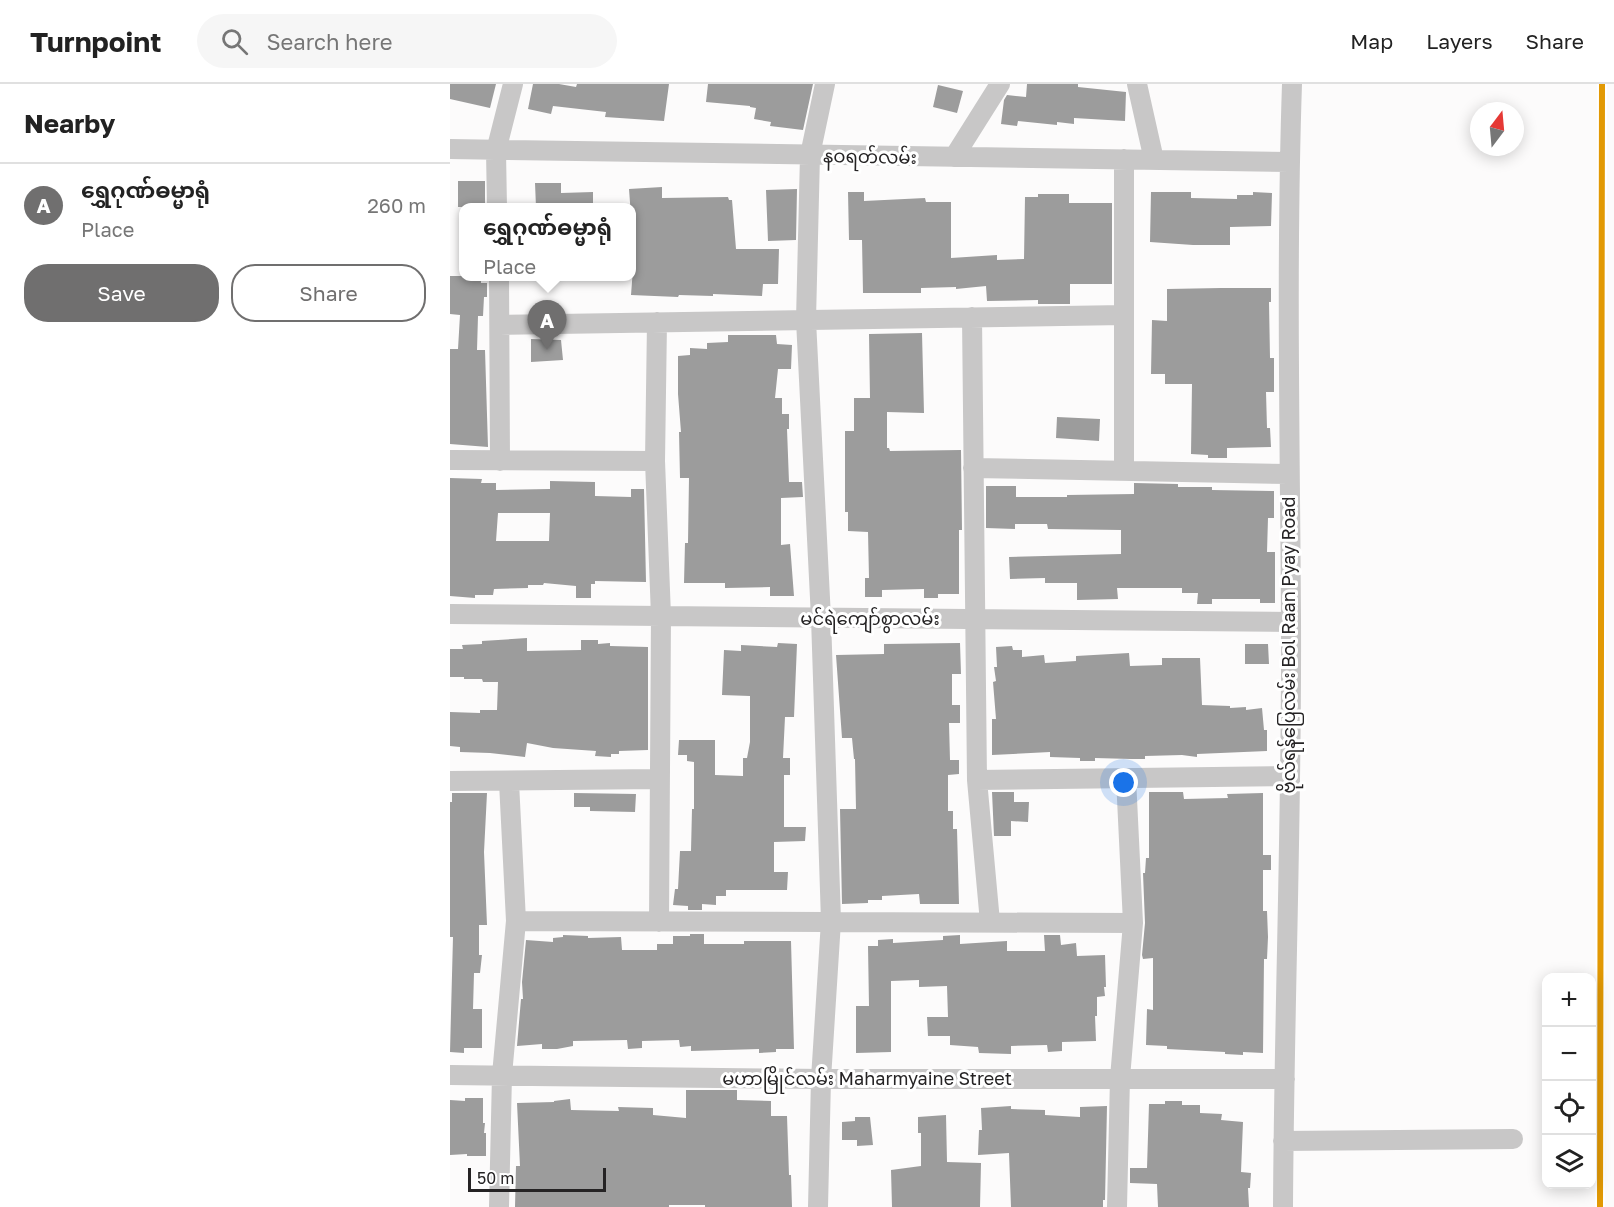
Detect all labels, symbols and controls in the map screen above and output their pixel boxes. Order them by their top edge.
search box [197,14,617,68]
text: Turnpoint [30,25,161,58]
icon: search [218,25,251,58]
text: Search here [266,28,393,55]
text: Map [1350,28,1393,54]
text: Layers [1426,28,1493,54]
text: Share [1526,28,1584,54]
north arrow [1470,102,1524,156]
text: Nearby [24,108,115,139]
street label: နဝရတ်လမ်း [823,143,917,173]
text: ရွှေဂုဏ်ဓမ္မာရုံ [81,176,210,203]
text: A [36,193,51,217]
text: 260 m [367,193,426,217]
popup [459,203,636,281]
text: ရွှေဂုဏ်ဓမ္မာရုံ [483,213,612,240]
text: Place [81,217,134,241]
text: Place [483,254,536,278]
button: Save [24,264,219,322]
button: Share [231,264,426,322]
pin: A [528,300,566,350]
street label: ဗိုလ်ရန်ပြေလမ်း Bol Raan Pyay Road [1275,497,1304,793]
street label: မင်ရဲကျော်စွာလမ်း [800,606,940,634]
your location [1109,768,1138,797]
map controls [1542,973,1596,1189]
button: + [1542,973,1596,1027]
button: − [1542,1027,1596,1081]
street label: မဟာမြိုင်လမ်း Maharmyaine Street [722,1065,1012,1094]
button: locate [1542,1081,1596,1135]
button: layers [1542,1135,1596,1189]
scale bar [468,1165,606,1192]
text: 50 m [477,1168,514,1188]

